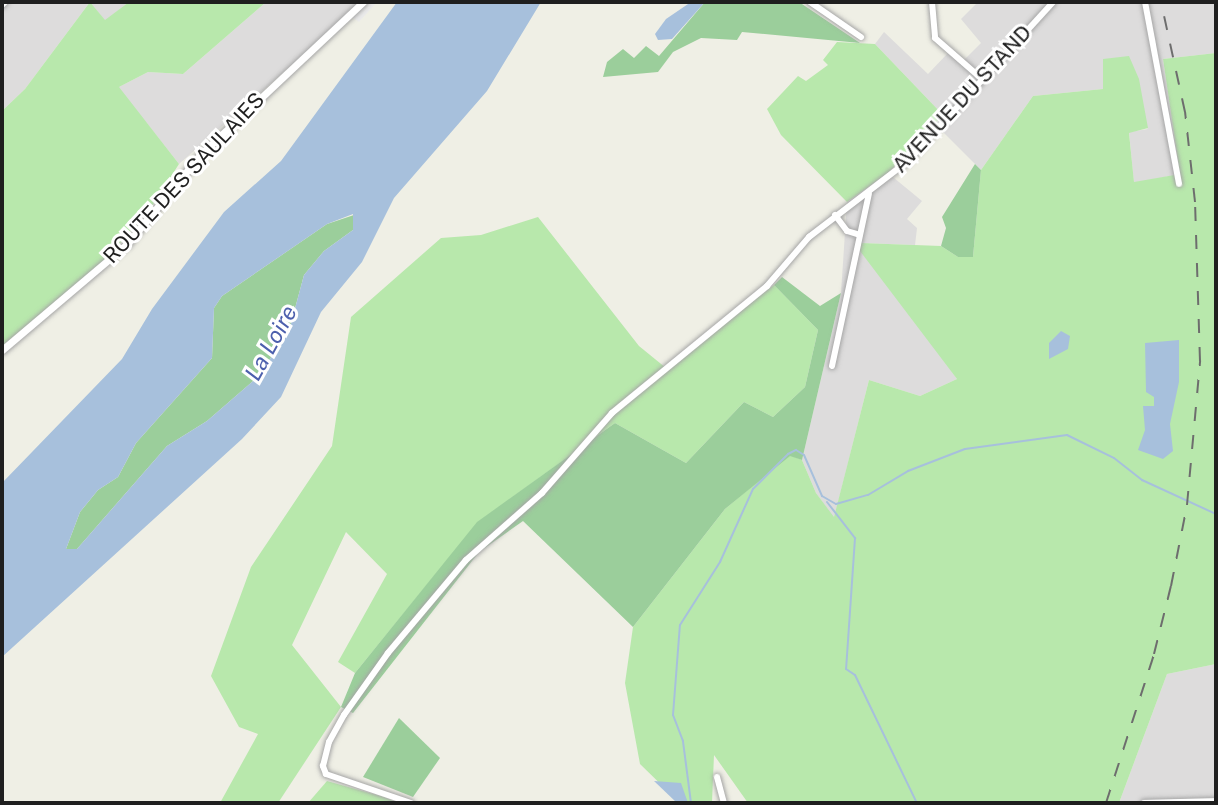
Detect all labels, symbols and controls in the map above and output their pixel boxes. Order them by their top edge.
street label: AVENUE DU STAND [887,20,1037,178]
street label: ROUTE DES SAULAIES [98,87,270,269]
water label: La Loire [239,300,303,386]

